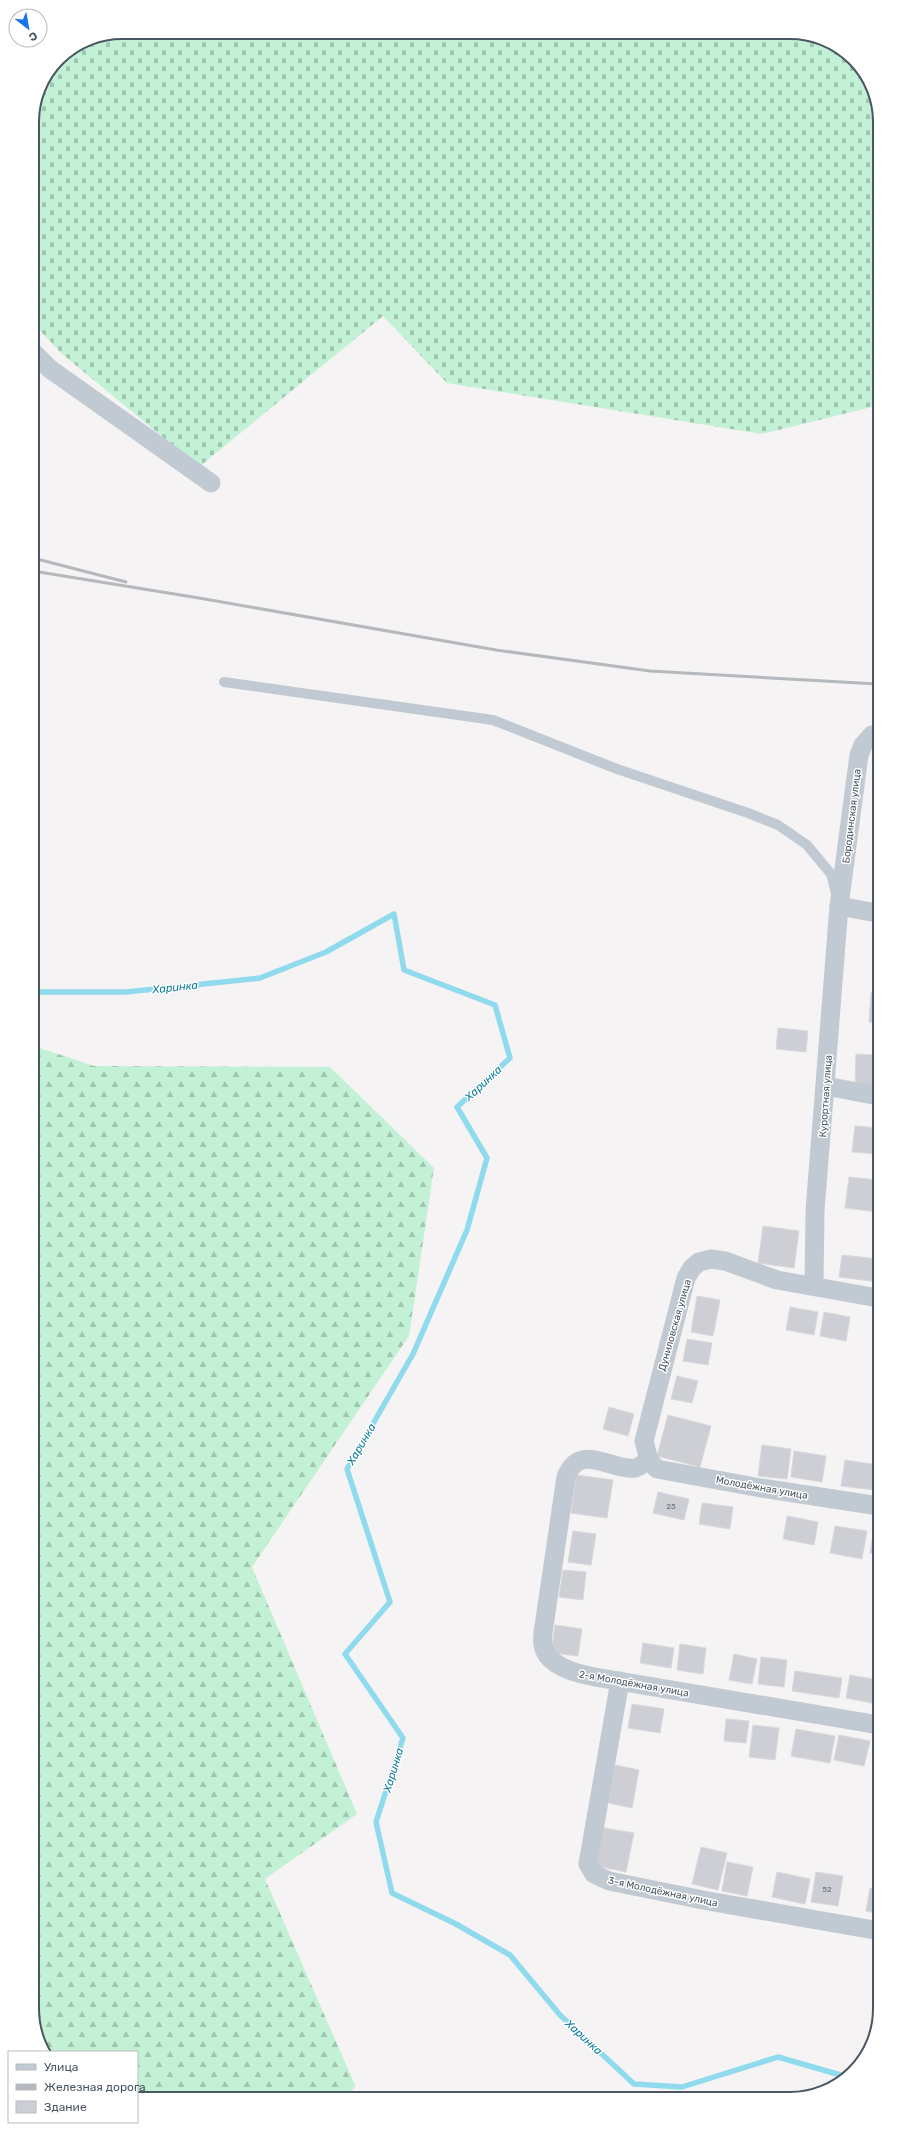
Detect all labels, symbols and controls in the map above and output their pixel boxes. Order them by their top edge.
north arrow [8,8,48,48]
text: С [26,29,40,44]
street label: Бородинская улица [840,768,864,864]
water label: Харинка [151,979,199,996]
street label: Курортная улица [817,1055,835,1138]
water label: Харинка [462,1063,505,1104]
street label: Дуниловская улица [656,1278,694,1373]
water label: Харинка [344,1421,379,1468]
street label: Молодёжная улица [715,1474,809,1502]
house number: 25 [666,1502,676,1511]
street label: 2-я Молодёжная улица [578,1668,690,1700]
water label: Харинка [380,1746,407,1795]
street label: 3-я Молодёжная улица [607,1874,719,1909]
house number: 52 [822,1885,832,1894]
water label: Харинка [562,2016,605,2058]
legend [8,2051,138,2123]
text: Улица [44,2060,78,2074]
text: Железная дорога [44,2080,146,2094]
text: Здание [44,2100,87,2114]

